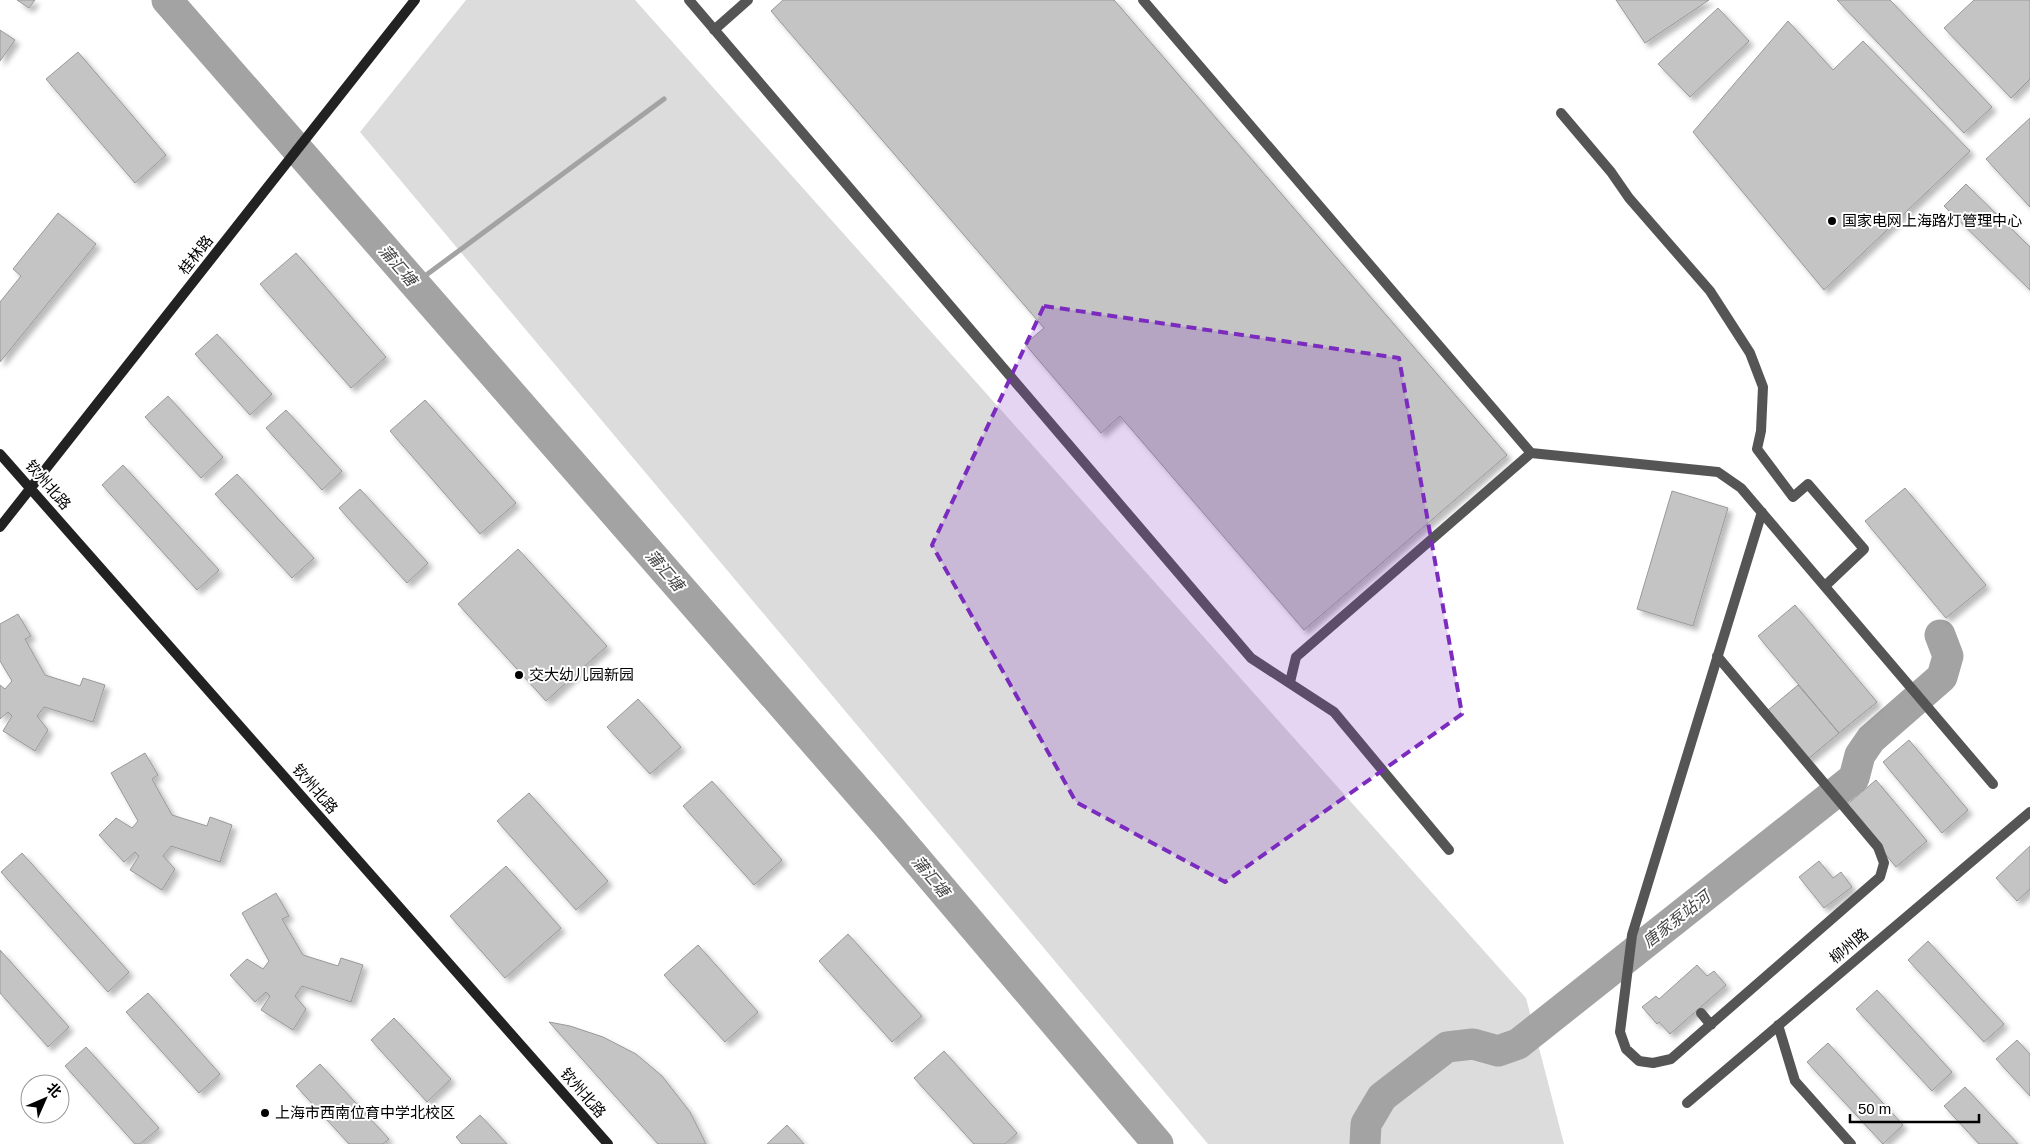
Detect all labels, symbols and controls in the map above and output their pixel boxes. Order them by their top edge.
place label: 国家电网上海路灯管理中心 [1842,212,2022,229]
marker: 国家电网上海路灯管理中心 [1826,215,1838,227]
street label: 桂林路 [175,232,216,278]
water label: 蒲汇塘 [375,242,422,291]
street label: 钦州北路 [22,456,74,513]
water label: 蒲汇塘 [642,547,689,596]
place label: 交大幼儿园新园 [529,666,634,683]
marker: 交大幼儿园新园 [513,669,525,681]
street label: 钦州北路 [289,760,341,817]
water label: 蒲汇塘 [909,852,954,902]
water label: 唐家泵站河 [1640,886,1715,951]
street label: 柳州路 [1826,925,1871,967]
street label: 钦州北路 [557,1064,609,1121]
north arrow [20,1074,70,1124]
text: 北 [44,1079,65,1100]
scale bar [1850,1092,1979,1124]
text: 50 m [1858,1100,1891,1117]
place label: 上海市西南位育中学北校区 [275,1104,455,1121]
marker: 上海市西南位育中学北校区 [259,1107,271,1119]

